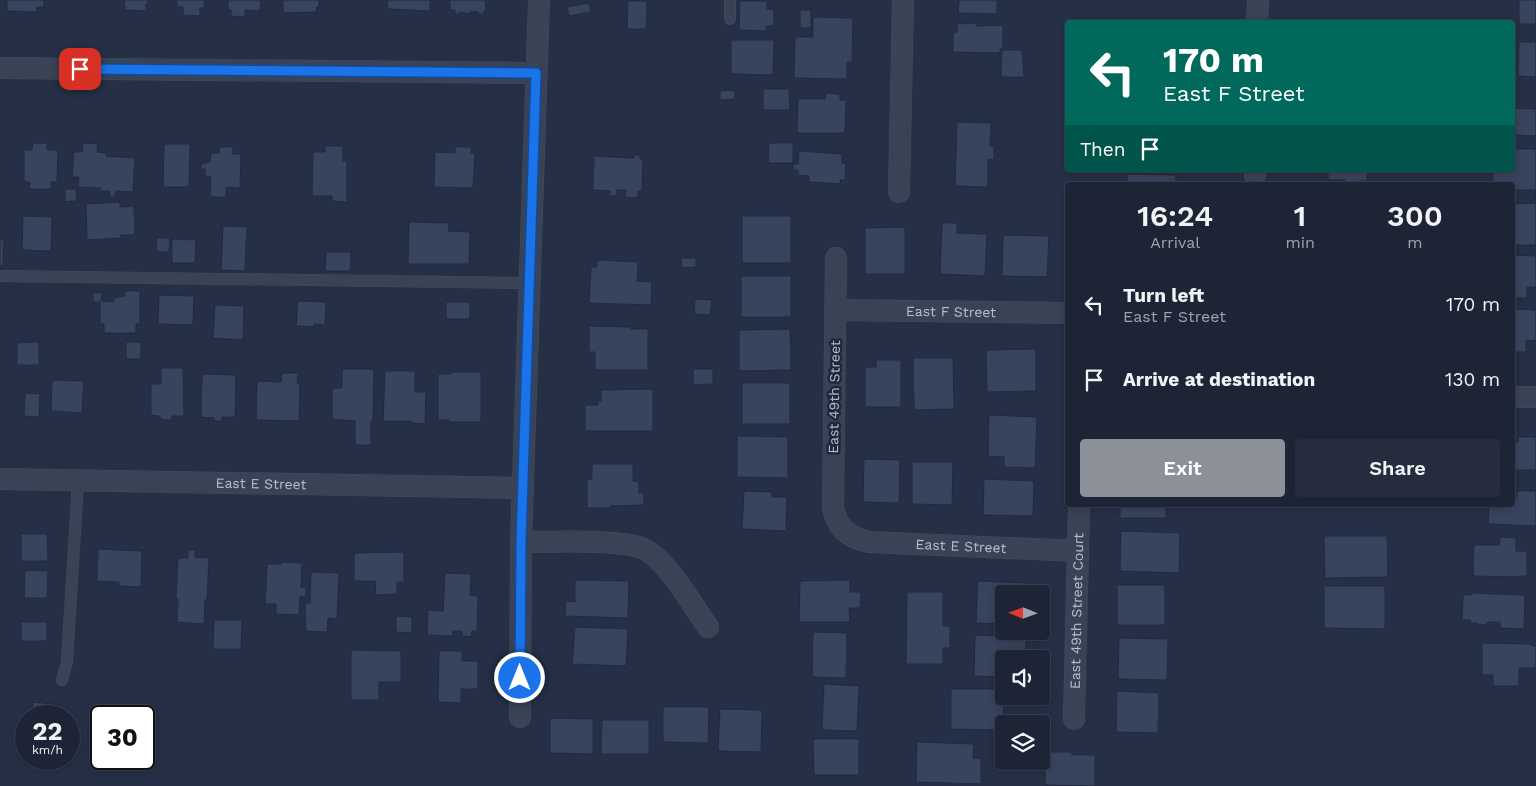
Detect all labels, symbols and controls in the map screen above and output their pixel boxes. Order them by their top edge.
text: 170 m [1163,39,1264,81]
icon: left [1080,40,1145,105]
pin [59,48,101,90]
icon: arrive [66,55,94,83]
text: East F Street [1163,81,1304,106]
icon: arrive [1136,135,1164,163]
text: Then [1080,138,1126,161]
text: 16:24 [1137,198,1213,233]
text: 1 [1294,198,1306,233]
text: 300 [1387,198,1443,233]
text: Arrival [1150,233,1200,252]
text: min [1285,233,1315,252]
text: m [1407,233,1423,252]
text: Turn left [1123,284,1204,307]
icon: left [1080,291,1108,319]
text: 170 m [1446,293,1500,316]
street label: East F Street [906,303,996,320]
text: East F Street [1123,307,1226,326]
street label: East 49th Street [825,340,843,454]
icon: arrive [1080,366,1108,394]
text: Arrive at destination [1123,368,1315,391]
text: 130 m [1445,368,1500,391]
button: Exit [1080,439,1285,497]
button: Share [1295,439,1500,497]
street label: East E Street [215,475,307,492]
street label: East 49th Street Court [1067,533,1086,689]
street label: East E Street [915,536,1007,556]
north arrow [995,585,1050,640]
map controls [995,585,1050,770]
button: sound [995,650,1050,705]
position arrow [493,651,545,703]
speed limit sign: 30 [90,705,155,770]
button: layers [995,715,1050,770]
text: 22 [33,717,62,746]
text: km/h [32,743,63,757]

